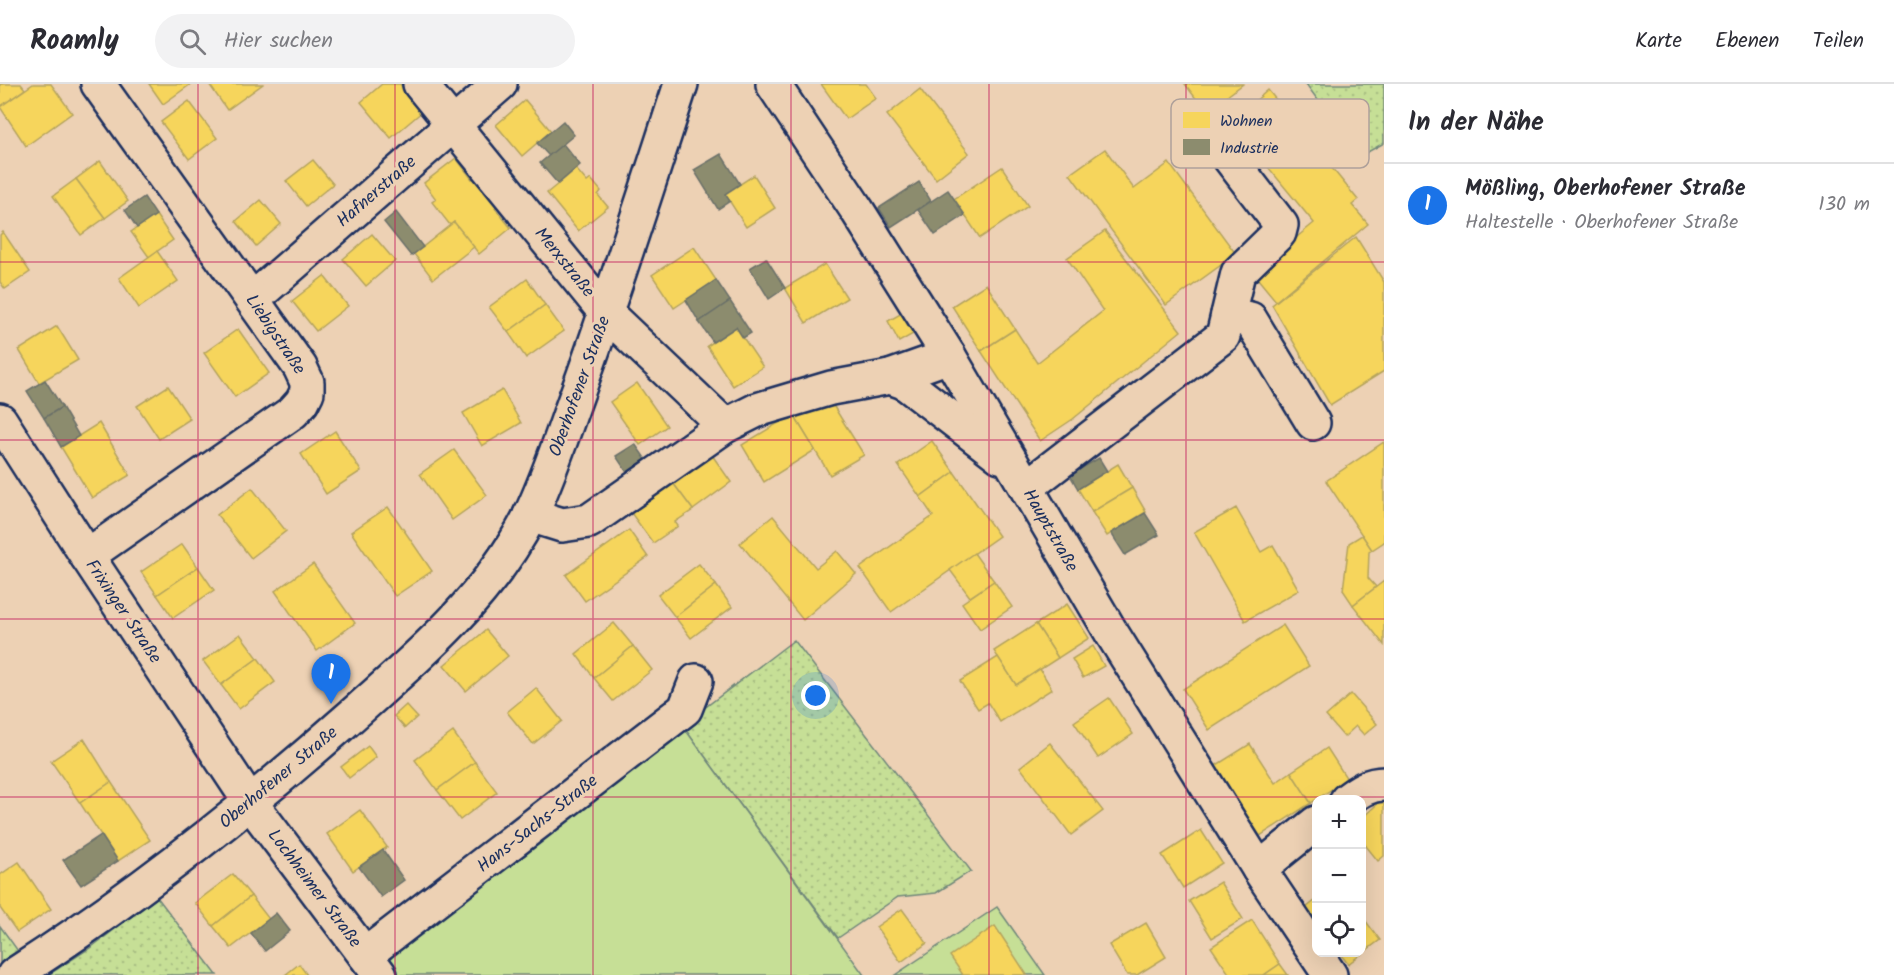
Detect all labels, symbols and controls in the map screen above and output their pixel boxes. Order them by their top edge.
search box [155,14,575,68]
text: Roamly [30,19,119,64]
text: Hier suchen [224,24,333,59]
icon: search [176,25,209,58]
text: Karte [1635,25,1682,58]
text: Ebenen [1715,25,1780,58]
text: Teilen [1813,25,1864,58]
legend [1171,99,1369,168]
text: In der Nähe [1408,102,1544,144]
text: Wohnen [1220,109,1273,134]
text: Industrie [1220,136,1278,161]
street label: Hafnerstraße [330,149,424,235]
text: Mößling, Oberhofener Straße [1465,172,1745,207]
text: 1 [1424,189,1431,221]
text: 130 m [1818,189,1870,221]
text: Haltestelle · Oberhofener Straße [1465,207,1738,239]
street label: Merxstraße [526,221,601,305]
street label: Liebigstraße [237,289,313,381]
street label: Oberhofener Straße [542,312,619,461]
street label: Hauptstraße [1014,483,1085,578]
street label: Frixinger Straße [77,554,168,670]
pin: 1 [312,654,350,704]
your location [801,681,830,710]
street label: Oberhofener Straße [213,720,345,837]
street label: Hans-Sachs-Straße [471,767,605,881]
map controls [1312,795,1366,957]
button: + [1312,795,1366,849]
street label: Lochheimer Straße [259,823,368,955]
button: − [1312,849,1366,903]
button: locate [1312,903,1366,957]

